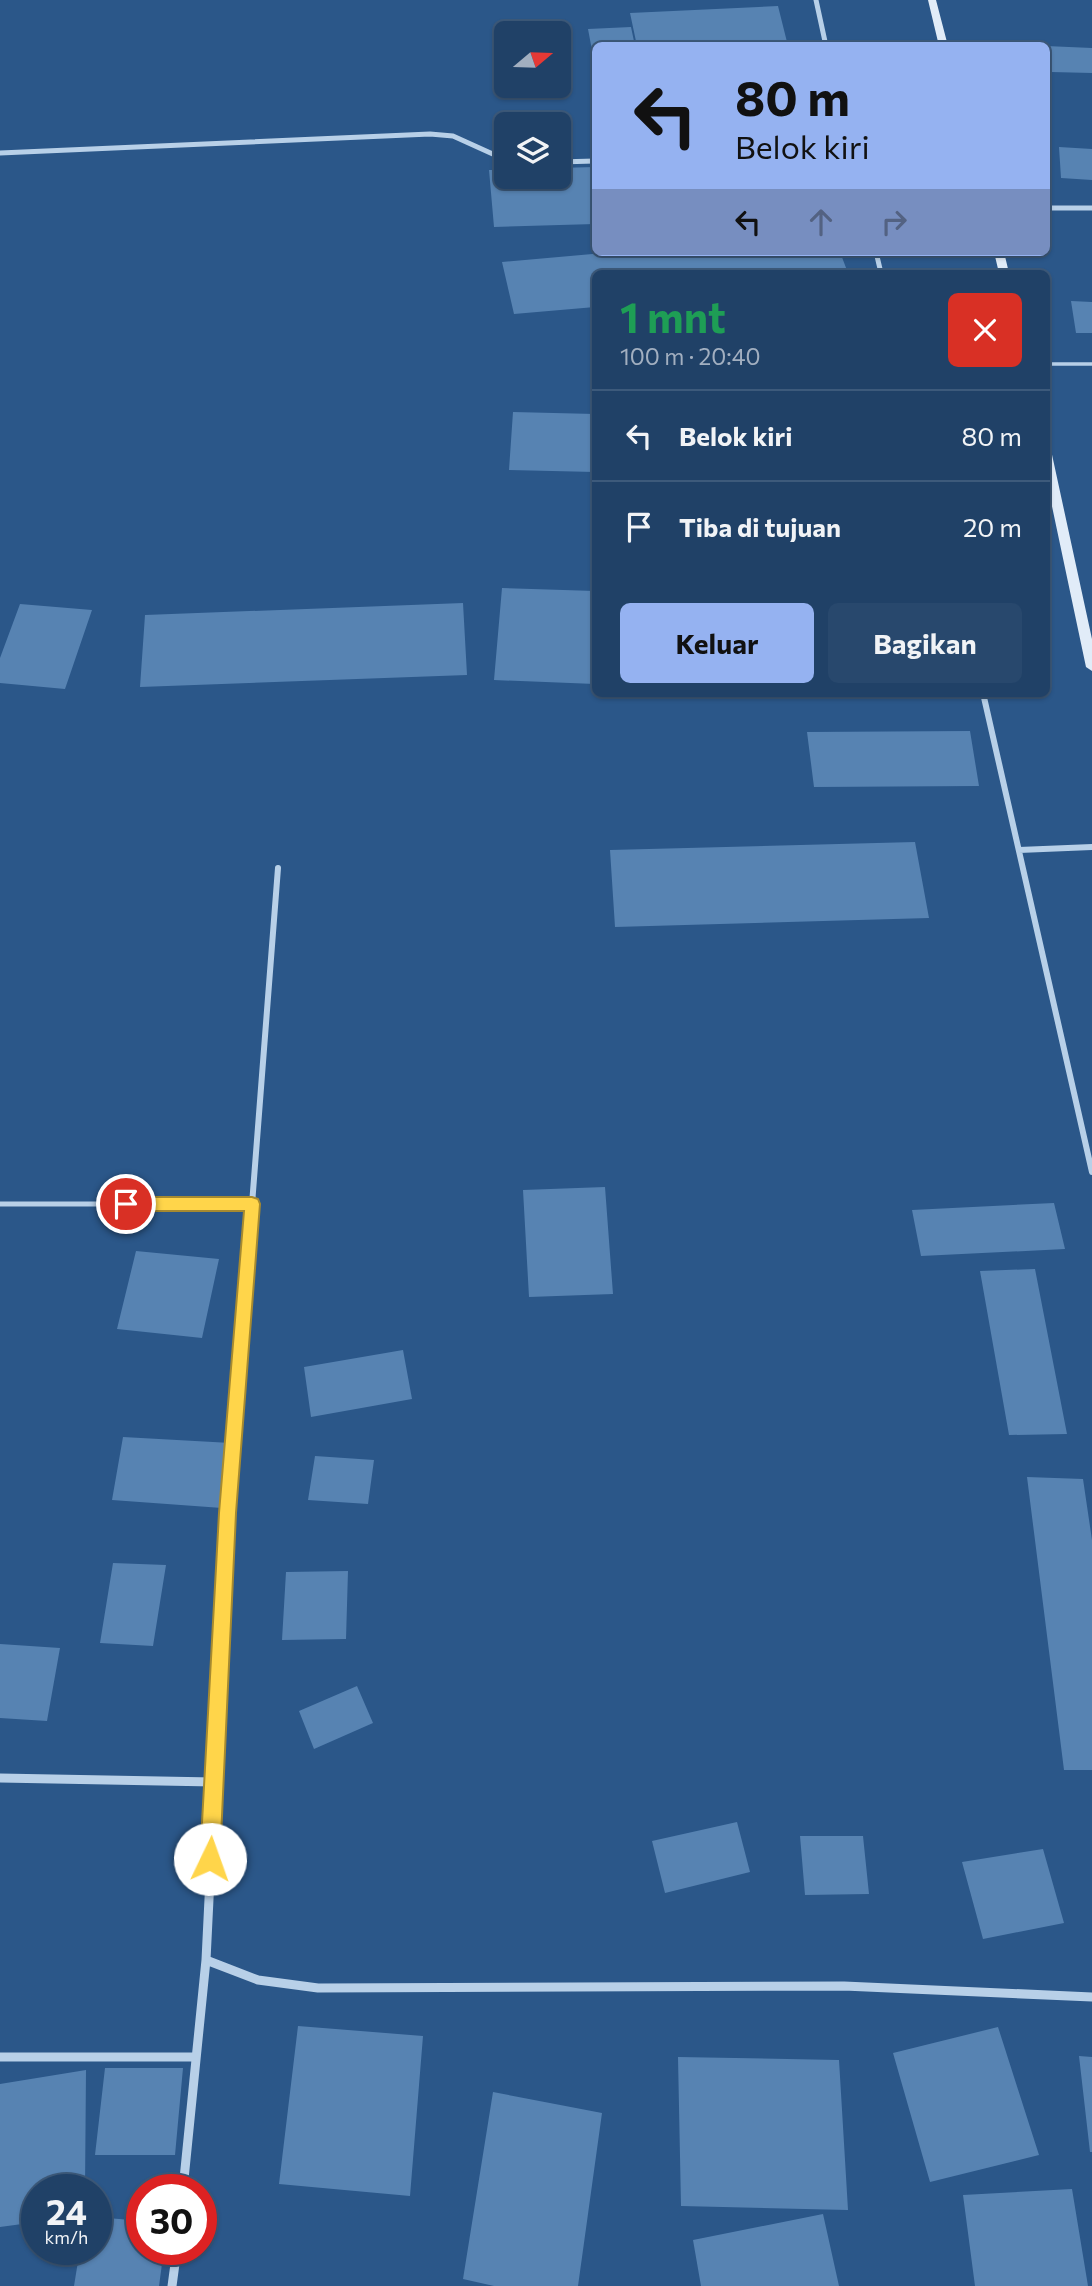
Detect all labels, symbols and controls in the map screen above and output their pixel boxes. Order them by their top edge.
north arrow [494,21,570,98]
map controls [494,21,571,189]
text: 80 m [735,66,850,126]
icon: left [620,70,711,161]
button: layers [494,112,571,189]
text: Belok kiri [735,126,870,166]
icon: left [729,203,767,241]
icon: ahead [802,203,840,241]
icon: right [875,203,913,241]
text: 1 mnt [620,290,726,342]
button: close [948,293,1022,367]
text: 100 m · 20:40 [620,342,761,370]
icon: left [620,417,658,455]
text: Belok kiri [679,420,793,451]
text: 80 m [962,420,1022,451]
icon: arrive [620,508,658,546]
text: Tiba di tujuan [679,511,841,542]
text: 20 m [963,511,1022,542]
button: Keluar [620,603,814,683]
button: Bagikan [828,603,1022,683]
pin [96,1174,156,1234]
icon: arrive [107,1185,145,1223]
position arrow [173,1822,247,1896]
speed limit sign: 30 [126,2174,217,2265]
text: 24 [46,2189,87,2232]
text: km/h [45,2226,88,2248]

